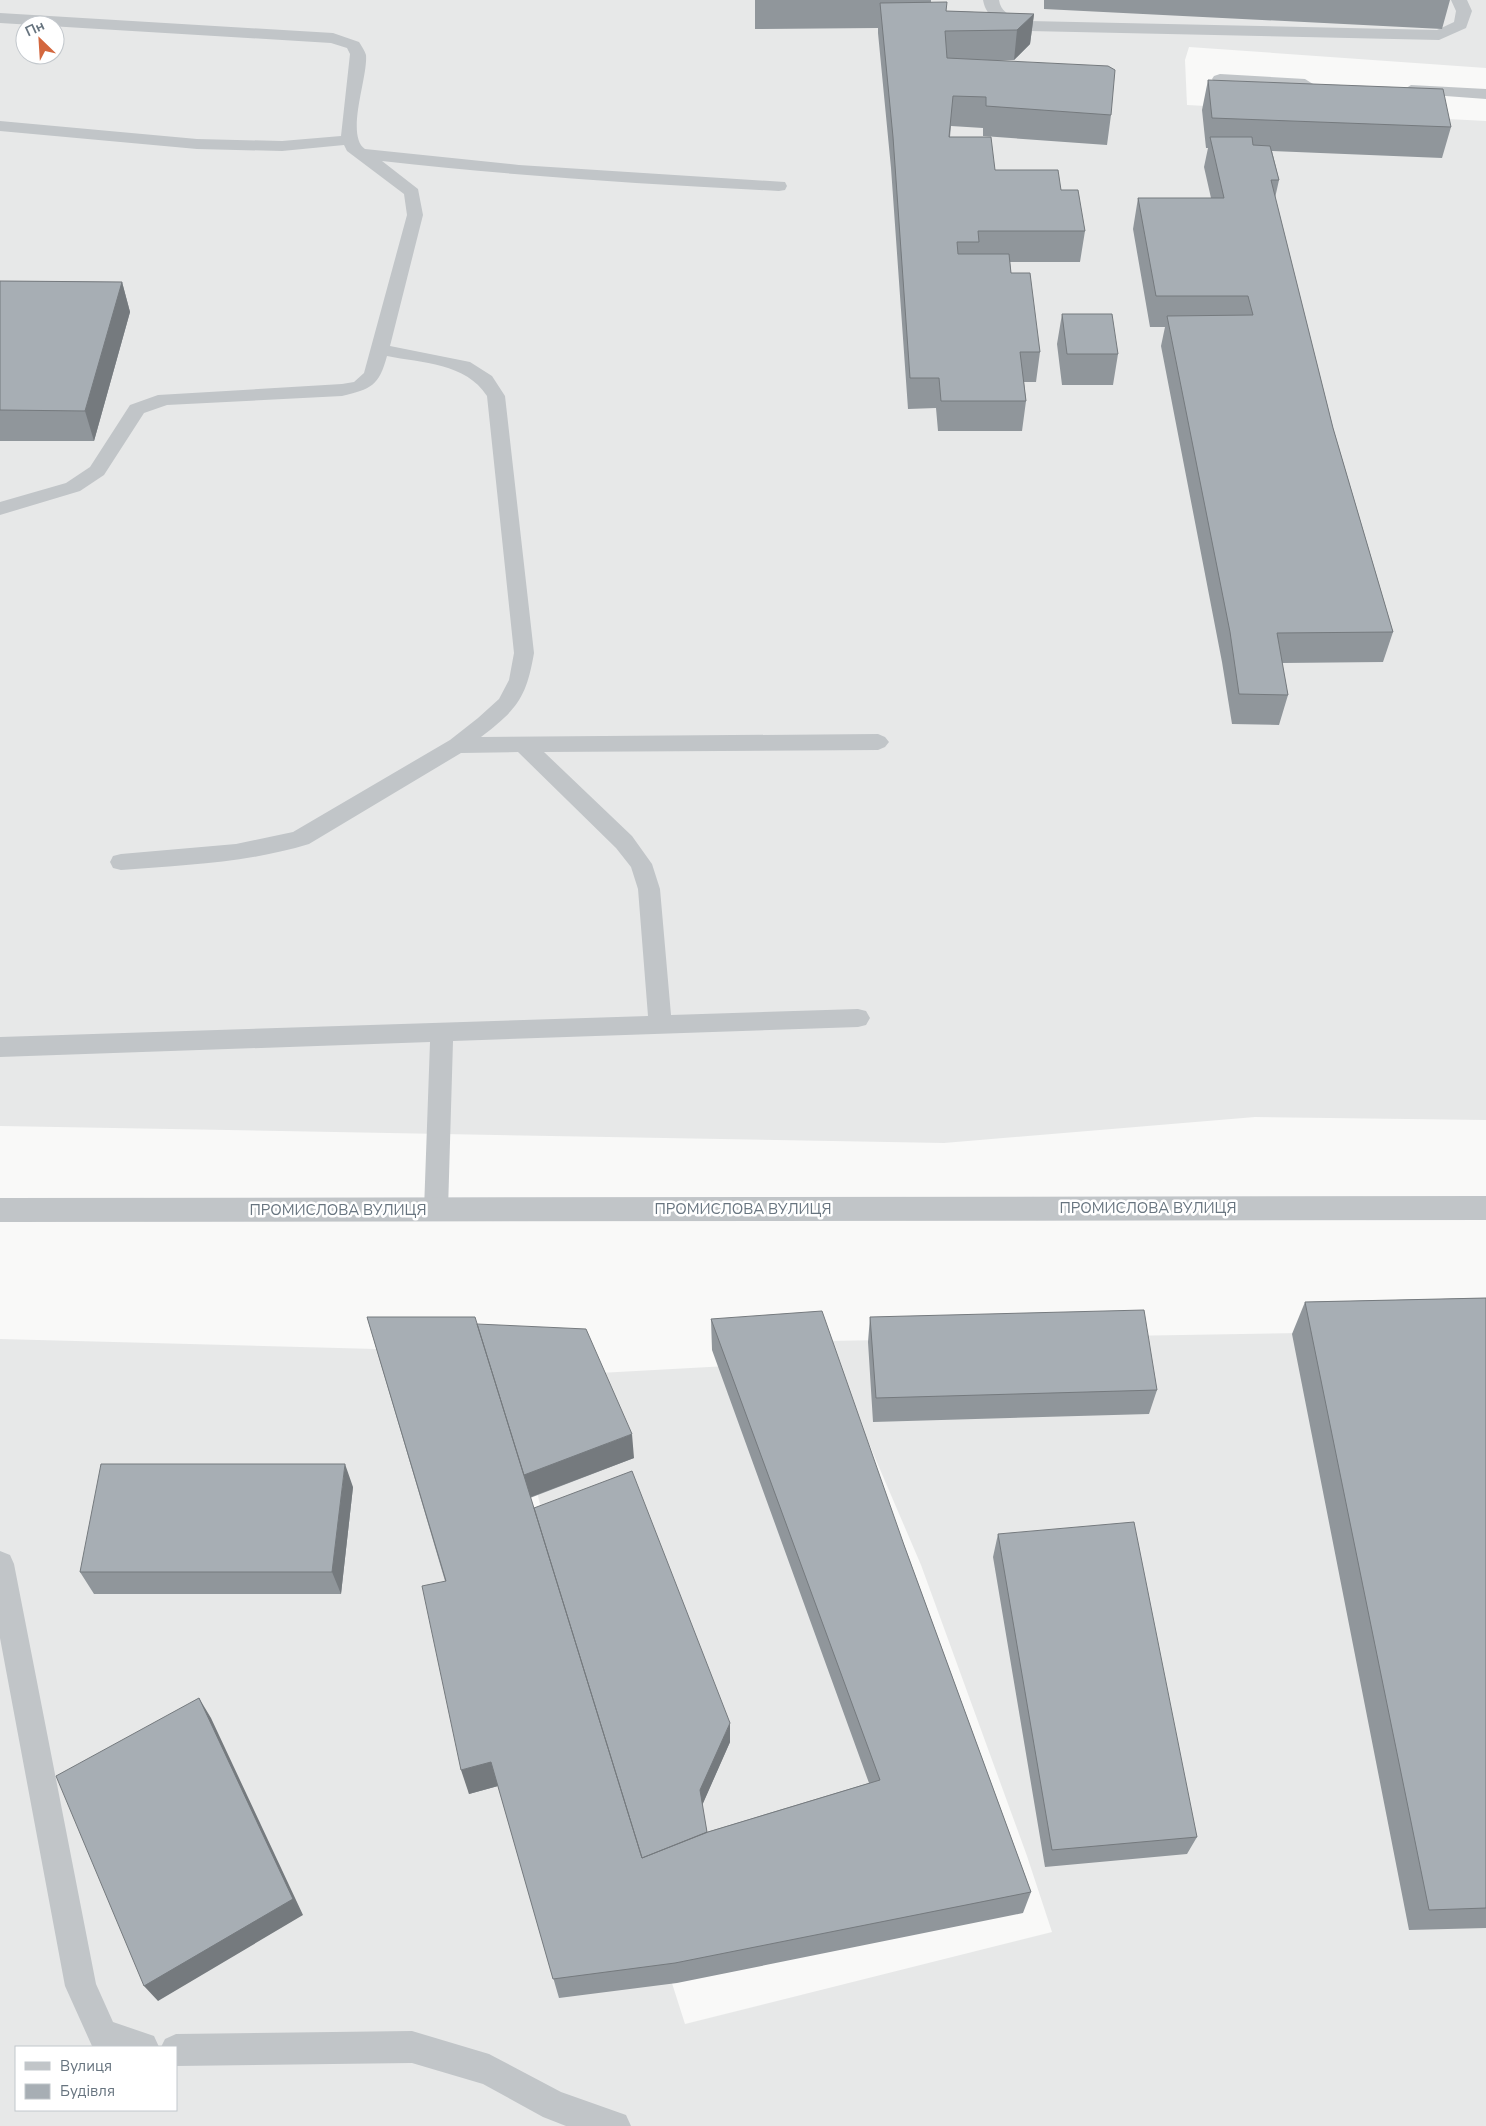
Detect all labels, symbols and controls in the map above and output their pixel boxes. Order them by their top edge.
north arrow [15,15,65,65]
text: Пн [22,16,47,41]
street label: ПРОМИСЛОВА ВУЛИЦЯ [1059,1198,1237,1218]
street label: ПРОМИСЛОВА ВУЛИЦЯ [654,1199,832,1219]
street label: ПРОМИСЛОВА ВУЛИЦЯ [249,1200,427,1220]
legend [15,2046,178,2111]
text: Вулиця [60,2056,112,2076]
text: Будівля [60,2081,115,2101]

